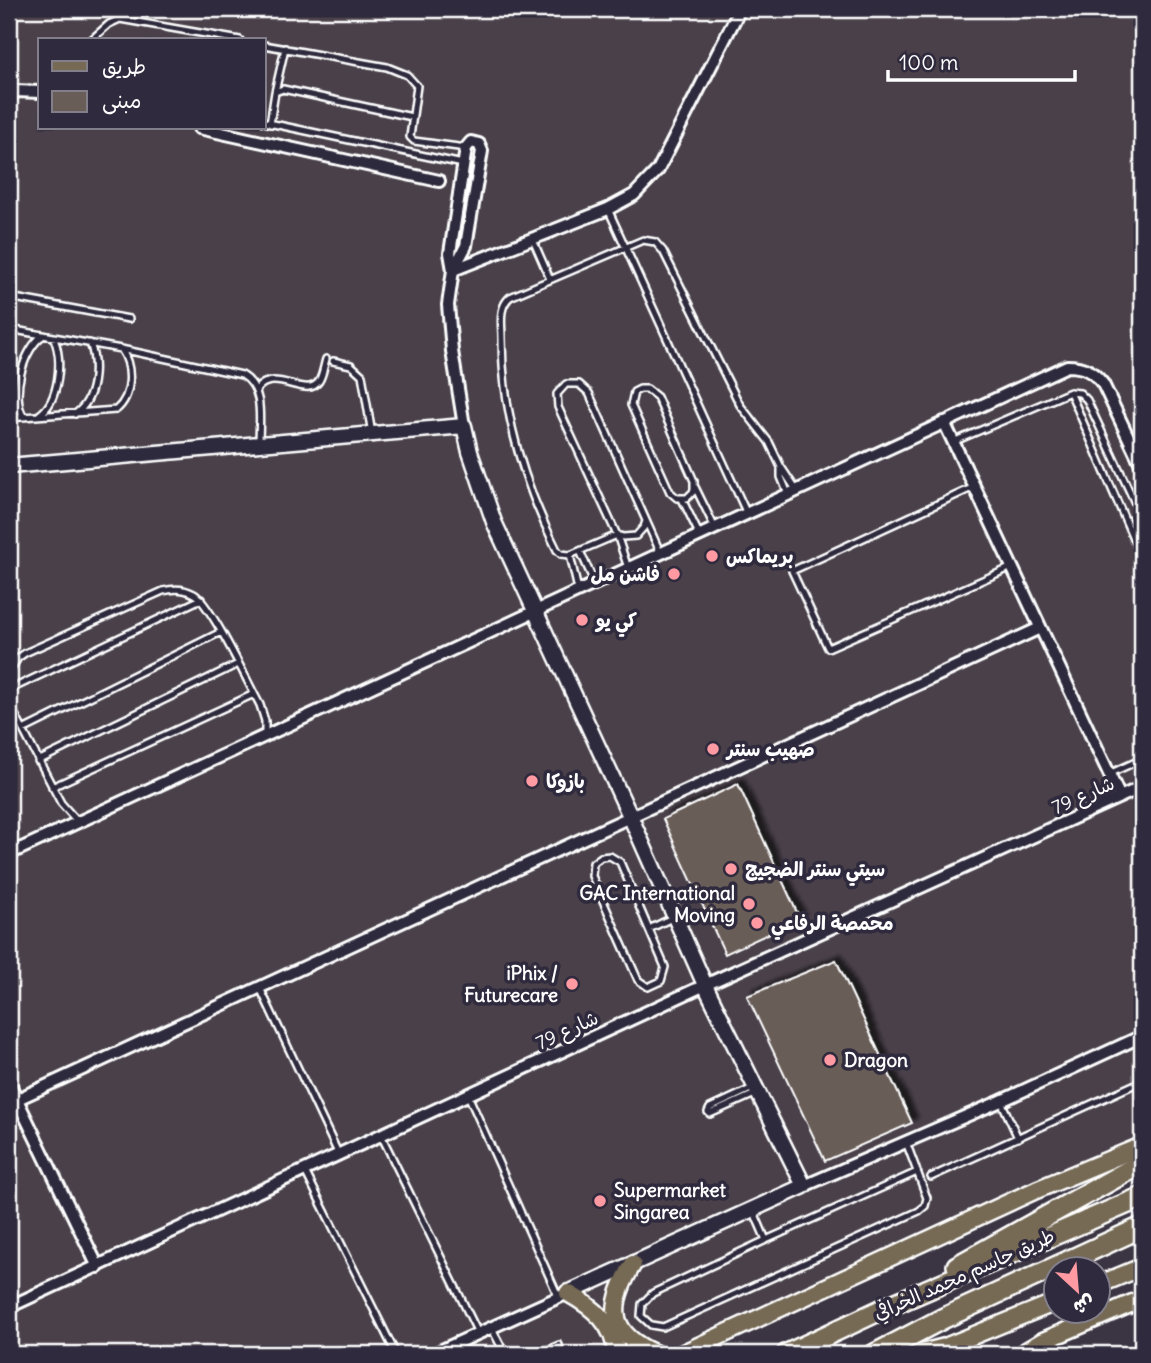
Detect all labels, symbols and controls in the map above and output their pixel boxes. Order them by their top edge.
legend [38,38,266,130]
scale bar [888,38,1076,82]
text: 100 m [899,49,958,76]
text: طريق [102,53,146,80]
text: مبنى [102,87,141,115]
place label: بريماكس [726,544,793,569]
marker: بريماكس [704,548,720,564]
place label: فاشن مل [590,562,660,586]
marker: فاشن مل [666,566,682,582]
place label: كي يو [594,608,638,637]
marker: كي يو [574,612,590,628]
place label: صهيب سنتر [725,737,815,762]
marker: صهيب سنتر [705,741,721,757]
place label: بازوكا [546,769,585,794]
street label: شارع 79 [1048,771,1119,821]
marker: بازوكا [524,773,540,789]
place label: سيتي سنتر الضجيج [745,857,885,886]
marker: سيتي سنتر الضجيج [723,861,739,877]
place label: GAC International Moving [580,881,735,927]
marker: GAC International Moving [741,896,757,912]
place label: محمصة الرفاعي [771,911,894,940]
marker: محمصة الرفاعي [749,915,765,931]
place label: iPhix / Futurecare [464,961,558,1007]
marker: iPhix / Futurecare [564,976,580,992]
street label: شارع 79 [532,1005,603,1057]
place label: Dragon [844,1048,908,1072]
marker: Dragon [822,1052,838,1068]
place label: Supermarket Singarea [614,1178,727,1224]
marker: Supermarket Singarea [592,1193,608,1209]
street label: طريق جاسم محمد الخرافي [870,1223,1059,1327]
north arrow [1042,1254,1112,1324]
text: ش [1070,1290,1099,1321]

